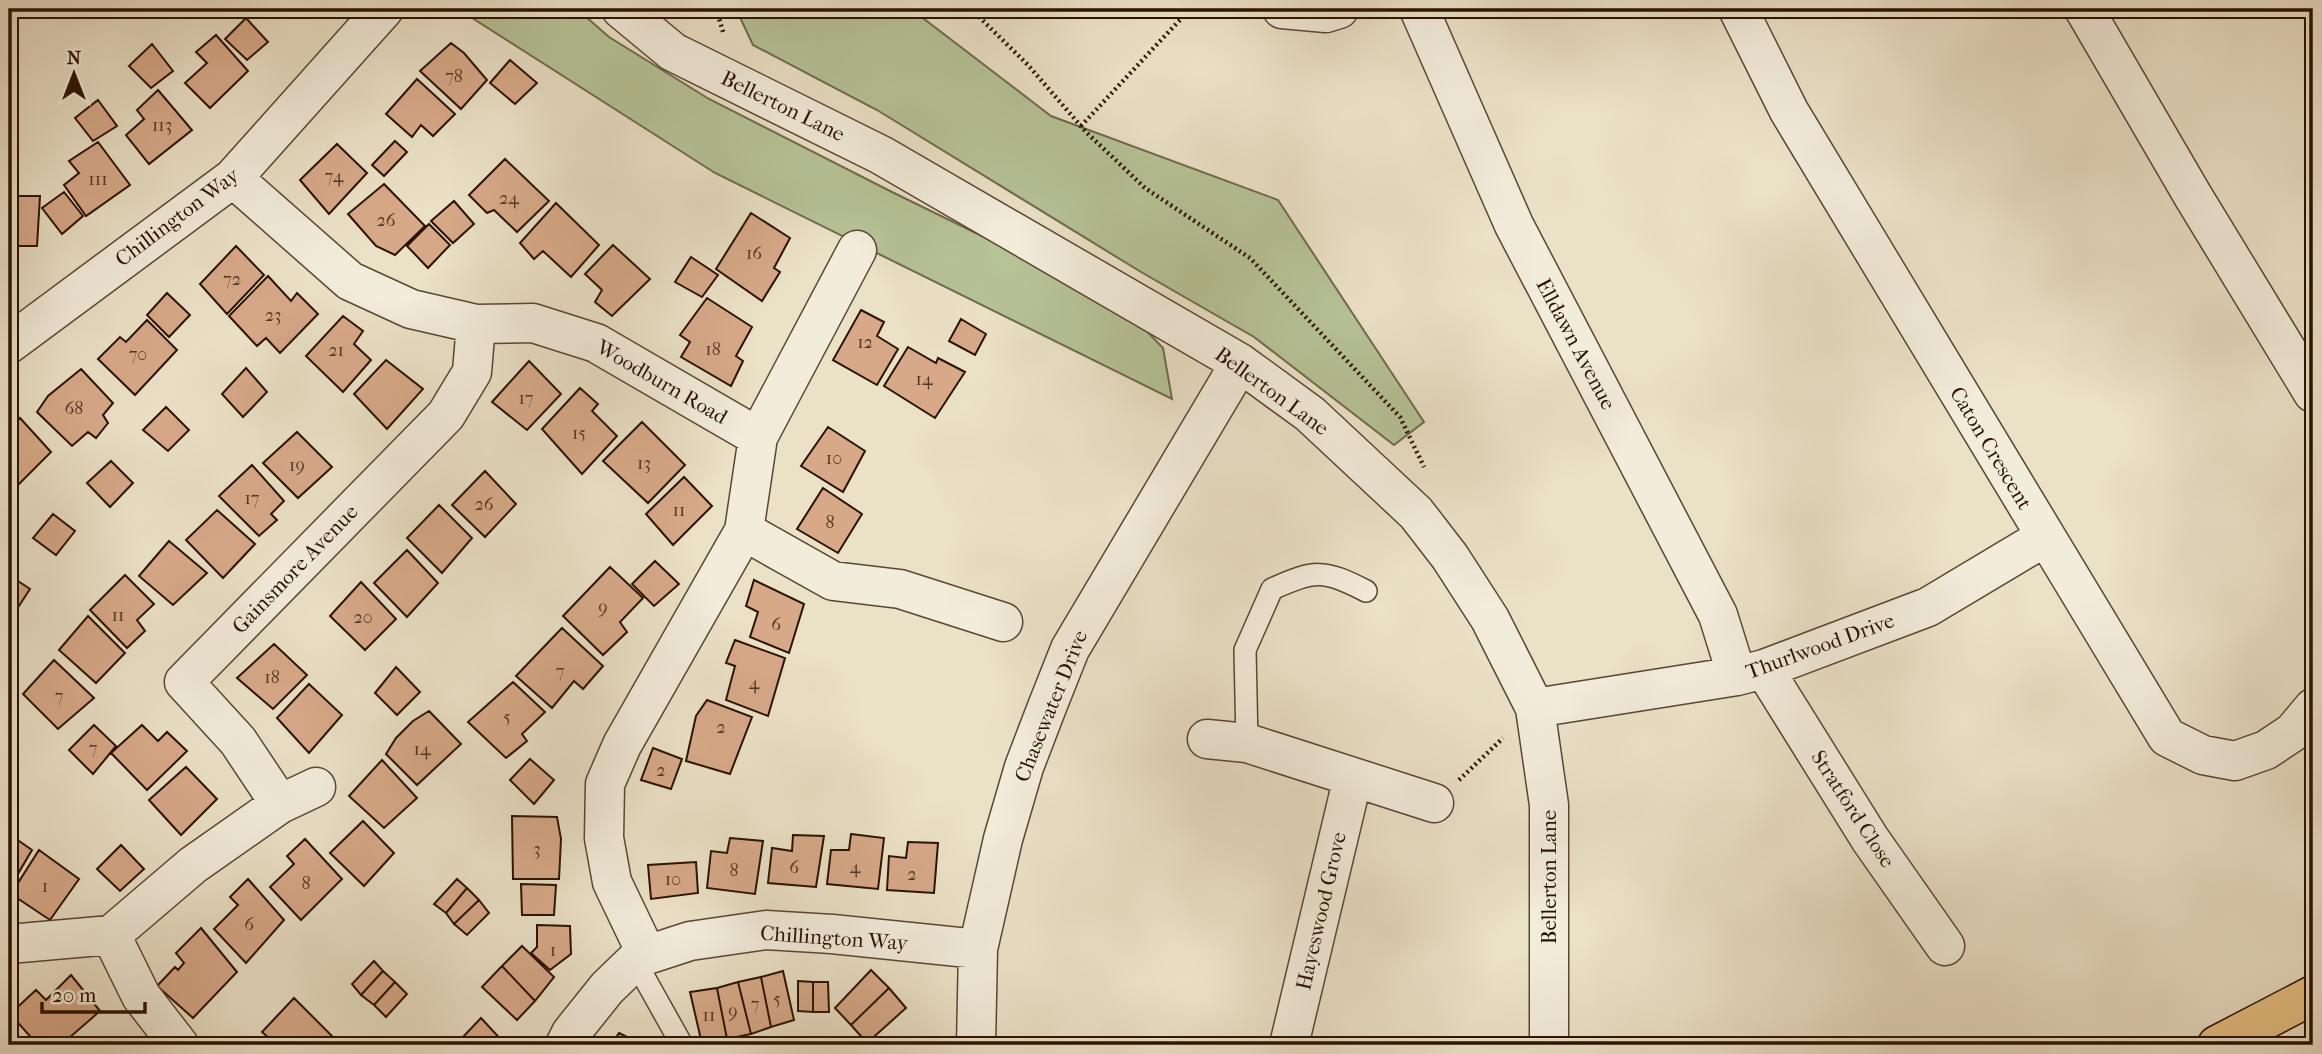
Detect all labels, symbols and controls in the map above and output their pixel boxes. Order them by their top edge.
north arrow [38,38,108,108]
text: N [67,47,82,69]
house number: 78 [445,66,463,87]
street label: Bellerton Lane [717,66,849,146]
house number: 113 [152,115,172,136]
street label: Chillington Way [111,162,244,271]
house number: 74 [325,166,344,187]
house number: 111 [88,169,108,190]
house number: 24 [499,188,519,209]
house number: 26 [376,210,396,231]
house number: 16 [746,243,762,264]
house number: 72 [223,269,241,290]
street label: Elldawn Avenue [1531,274,1621,414]
house number: 23 [265,305,281,326]
house number: 12 [857,332,873,353]
street label: Woodburn Road [591,334,732,429]
house number: 18 [705,339,721,360]
house number: 21 [328,340,344,361]
street label: Bellerton Lane [1211,342,1333,440]
house number: 70 [129,344,147,365]
house number: 14 [915,369,933,390]
street label: Caton Crescent [1945,382,2037,514]
house number: 17 [518,388,534,409]
house number: 68 [65,398,83,419]
house number: 15 [572,423,586,444]
house number: 10 [826,448,842,469]
house number: 13 [637,453,651,474]
house number: 19 [289,455,305,476]
house number: 17 [244,488,260,509]
house number: 26 [474,494,494,515]
street label: Gainsmore Avenue [227,499,363,639]
house number: 11 [673,500,685,521]
house number: 8 [825,512,835,533]
house number: 9 [598,597,608,618]
house number: 11 [112,605,124,626]
house number: 20 [353,607,373,628]
street label: Thurlwood Drive [1743,608,1897,684]
house number: 6 [771,614,781,635]
street label: Chasewater Drive [1010,627,1092,785]
house number: 7 [556,661,565,682]
house number: 18 [264,667,280,688]
house number: 4 [749,673,760,694]
house number: 7 [55,686,64,707]
house number: 5 [503,707,511,728]
house number: 2 [716,717,726,738]
house number: 7 [89,738,98,759]
house number: 14 [413,739,431,760]
street label: Stratford Close [1806,746,1900,872]
house number: 2 [656,760,666,781]
street label: Bellerton Lane [1537,810,1561,944]
street label: Hayeswood Grove [1291,830,1351,992]
house number: 3 [533,839,541,860]
house number: 6 [789,857,799,878]
house number: 4 [850,857,861,878]
house number: 8 [729,860,739,881]
house number: 2 [907,864,917,885]
house number: 10 [665,869,681,890]
house number: 8 [301,873,311,894]
house number: 1 [42,876,48,897]
house number: 6 [244,914,254,935]
street label: Chillington Way [759,921,910,955]
house number: 1 [550,940,556,961]
scale bar [42,970,145,1014]
text: 20 m [52,983,97,1007]
house number: 5 [773,989,781,1010]
house number: 7 [751,994,760,1015]
house number: 9 [728,1001,738,1022]
house number: 11 [703,1005,715,1026]

